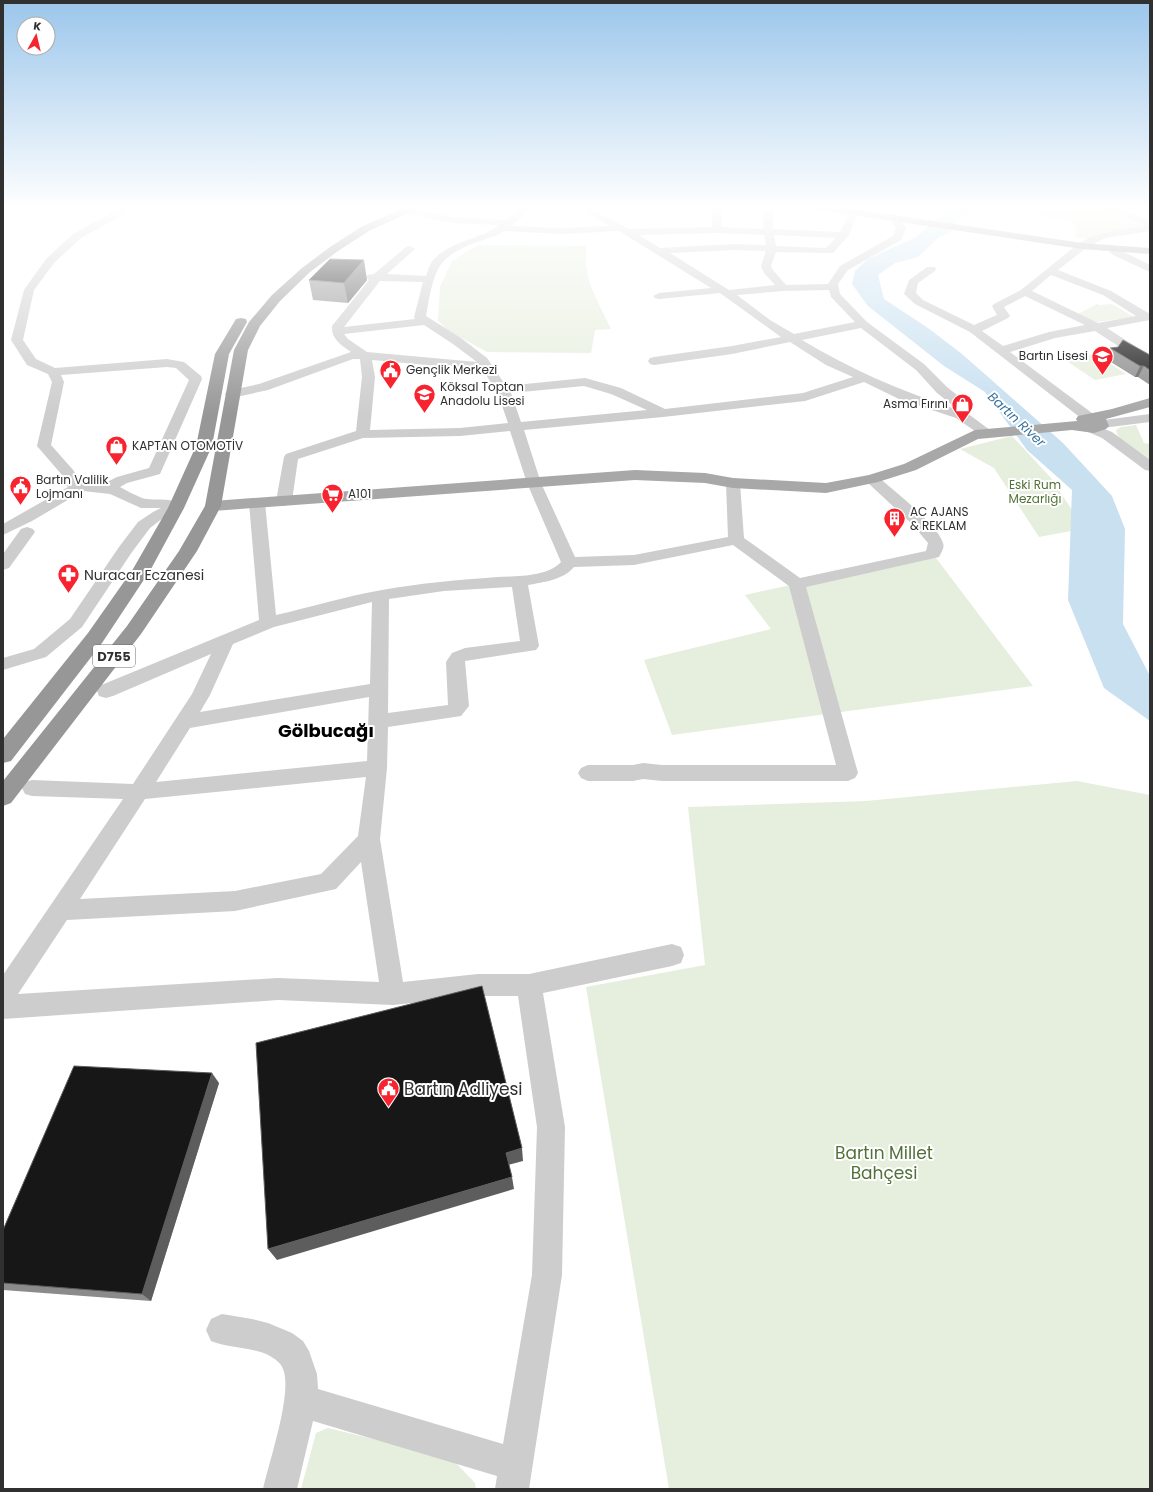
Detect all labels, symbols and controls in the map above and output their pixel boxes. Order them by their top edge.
north arrow [16,16,56,56]
text: K [32,18,43,35]
school or university icon: Bartın Lisesi [1090,343,1116,376]
place label: Bartın Lisesi [1019,347,1088,364]
public building icon: Gençlik Merkezi [377,357,403,390]
place label: Gençlik Merkezi [406,361,497,378]
place label: Köksal Toptan Anadolu Lisesi [440,378,525,409]
school or university icon: Köksal Toptan Anadolu Lisesi [412,381,438,414]
water label: Bartın River [983,388,1051,452]
shop icon: Asma Fırını [950,391,976,424]
place label: Asma Fırını [883,395,948,412]
shop icon: KAPTAN OTOMOTİV [104,433,130,466]
place label: KAPTAN OTOMOTİV [132,437,243,454]
place label: Bartın Valilik Lojmanı [36,471,109,502]
public building icon: Bartın Valilik Lojmanı [8,474,34,507]
park label: Eski Rum Mezarlığı [1009,476,1061,507]
supermarket icon: A101 [319,481,345,514]
place label: A101 [348,485,371,502]
place label: AC AJANS & REKLAM [910,503,969,534]
building icon: AC AJANS & REKLAM [882,506,908,539]
pharmacy icon: Nuracar Eczanesi [55,562,81,595]
place label: Nuracar Eczanesi [84,565,204,585]
road number: D755 [93,645,135,667]
district label: Gölbucağı [278,718,374,743]
public building icon: Bartın Adliyesi [376,1076,402,1109]
place label: Bartın Adliyesi [404,1077,523,1101]
park label: Bartın Millet Bahçesi [835,1141,933,1185]

